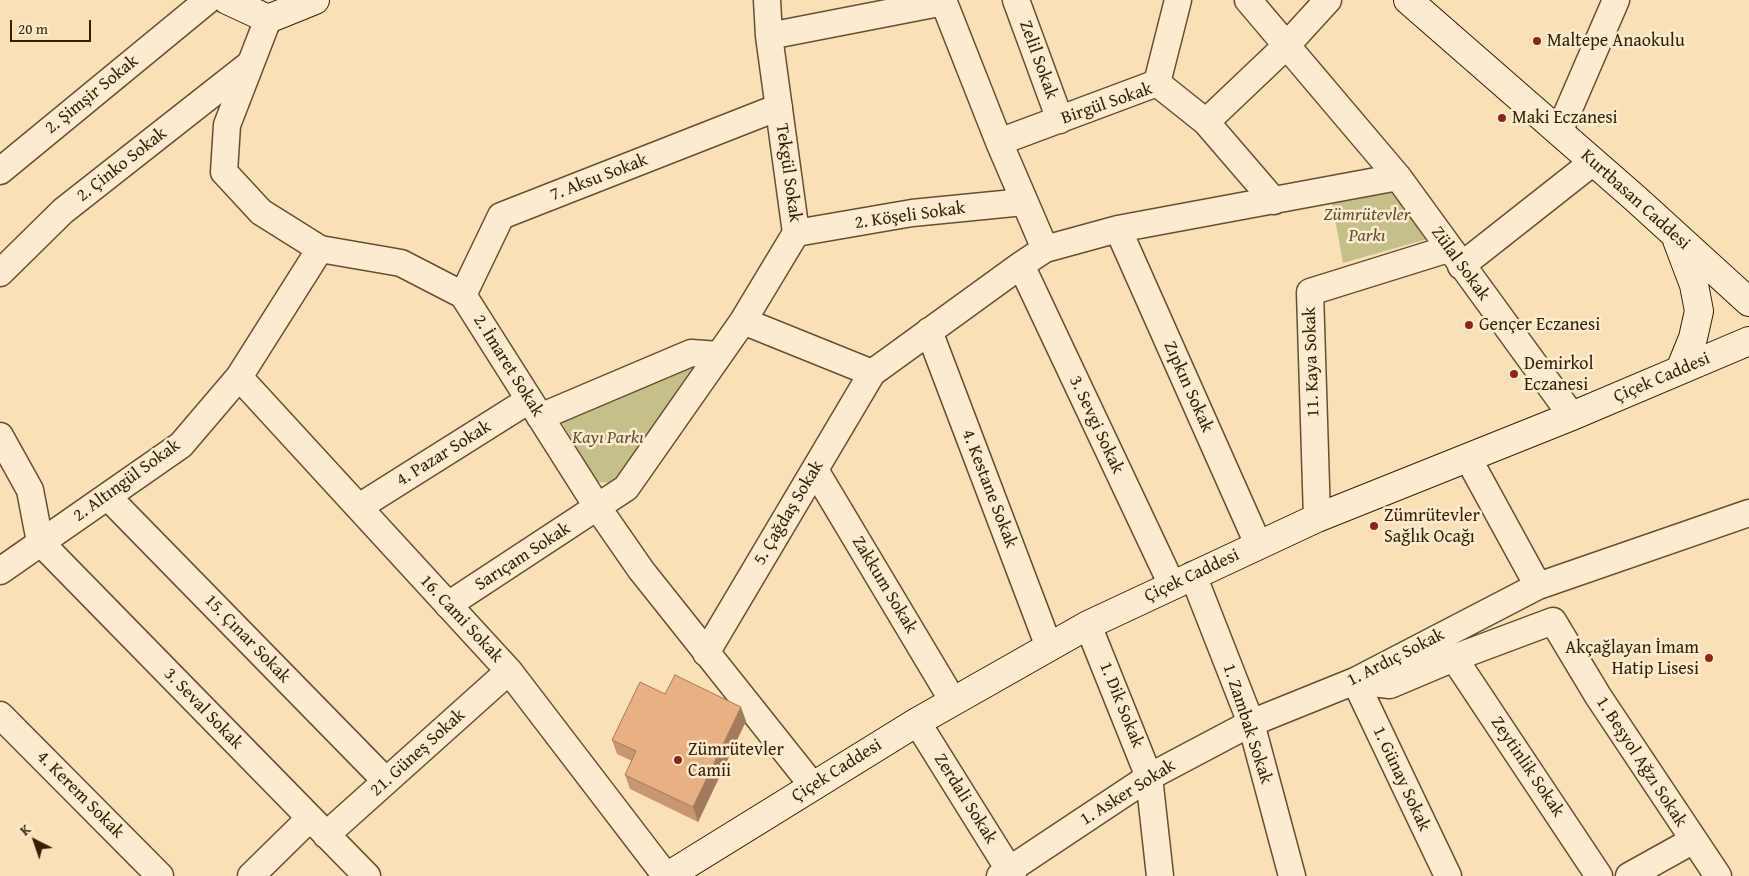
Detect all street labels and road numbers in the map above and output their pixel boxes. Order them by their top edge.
street label: Zelil Sokak [1014,18,1062,102]
street label: 2. Şimşir Sokak [41,51,143,139]
street label: Birgül Sokak [1059,78,1155,130]
street label: Tekgül Sokak [770,122,806,224]
street label: 2. Çinko Sokak [73,123,171,207]
street label: Kurtbasan Caddesi [1576,145,1694,255]
street label: 7. Aksu Sokak [547,150,651,206]
street label: 2. Köşeli Sokak [853,198,967,234]
street label: Zülal Sokak [1426,223,1494,305]
street label: 11. Kaya Sokak [1299,306,1325,418]
street label: 2. İmaret Sokak [468,311,548,421]
street label: Zıpkın Sokak [1158,338,1218,436]
street label: Çiçek Caddesi [1611,348,1713,408]
street label: 3. Sevgi Sokak [1064,372,1128,478]
street label: 4. Pazar Sokak [393,416,495,492]
street label: 4. Kestane Sokak [956,427,1022,551]
street label: 2. Altıngül Sokak [69,435,185,527]
street label: 5. Çağdaş Sokak [749,457,829,569]
street label: Sarıçam Sokak [471,518,575,596]
street label: Zakkum Sokak [847,533,921,637]
street label: Çiçek Caddesi [1141,545,1243,607]
street label: 16. Cami Sokak [415,571,507,667]
street label: 15. Çınar Sokak [199,590,295,688]
street label: 1. Ardıç Sokak [1344,624,1448,692]
street label: 1. Dik Sokak [1094,659,1148,751]
street label: 1. Zambak Sokak [1217,661,1277,787]
street label: 3. Seval Sokak [159,664,247,754]
street label: 1. Beşyol Ağzı Sokak [1591,693,1691,831]
street label: 21. Güneş Sokak [366,705,470,801]
street label: Zeytinlik Sokak [1485,713,1569,821]
street label: 1. Günay Sokak [1367,723,1435,835]
street label: Çiçek Caddesi [788,735,886,807]
street label: 4. Kerem Sokak [32,747,128,843]
street label: Zerdali Sokak [929,750,1001,848]
street label: 1. Asker Sokak [1076,755,1180,831]

